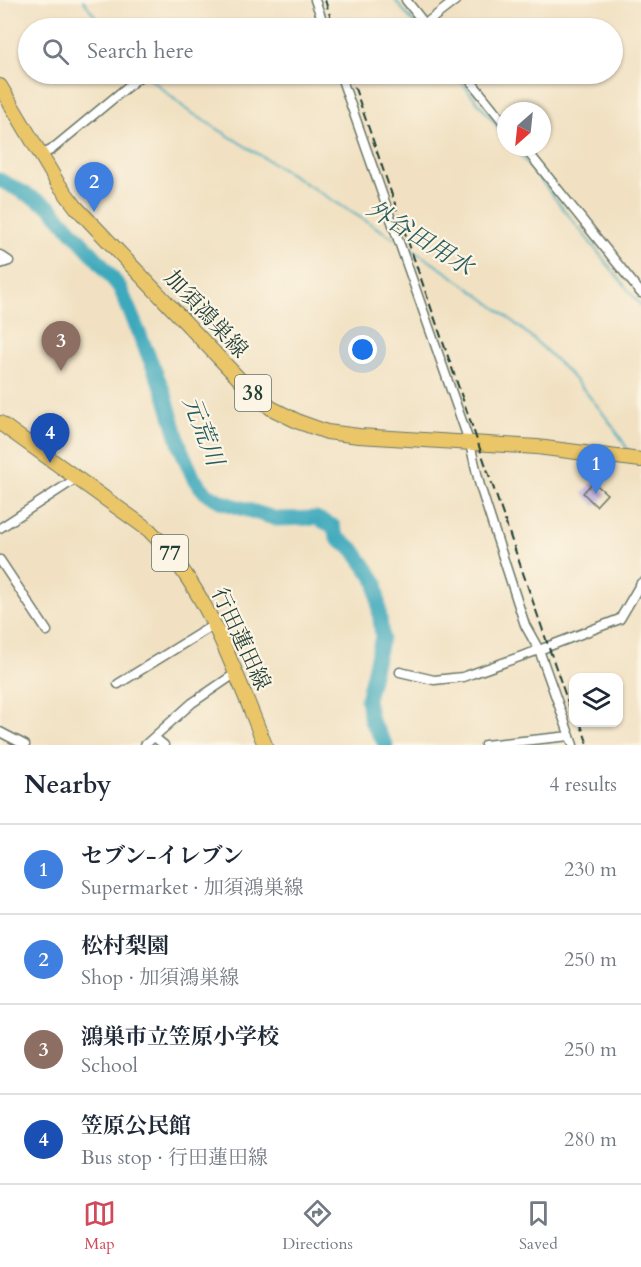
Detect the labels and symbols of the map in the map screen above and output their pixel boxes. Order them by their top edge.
north arrow [497,102,551,156]
pin: 2 [74,162,113,212]
water label: 外谷田用水 [360,192,481,285]
street label: 加須鴻巣線 [158,264,254,364]
pin: 3 [42,322,80,371]
your location [348,335,377,364]
road number: 38 [235,375,271,411]
water label: 元荒川 [175,391,232,473]
pin: 4 [31,414,70,463]
pin: 1 [576,444,616,494]
road number: 77 [152,535,188,571]
street label: 行田蓮田線 [204,583,278,695]

